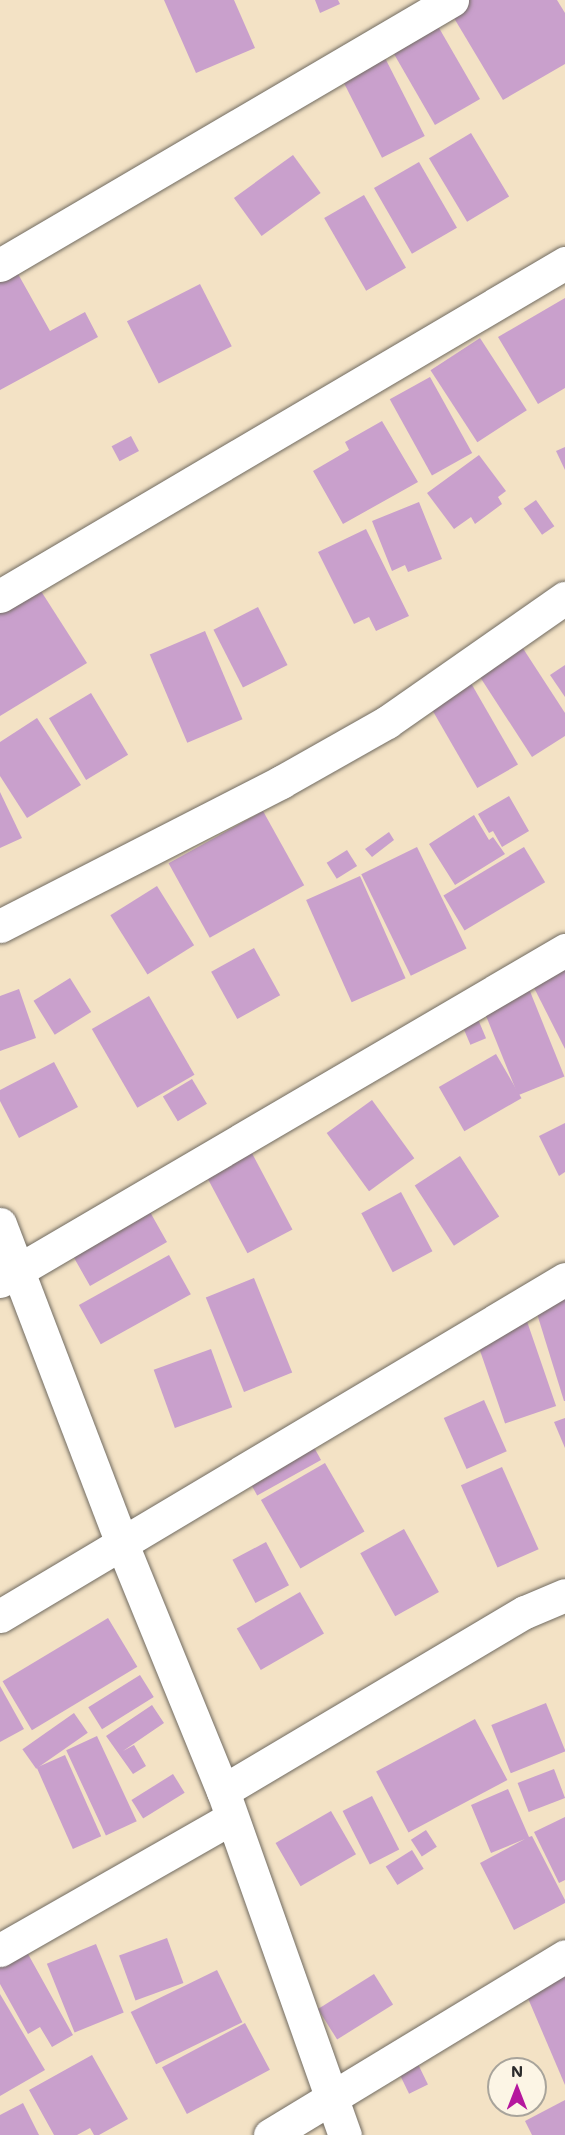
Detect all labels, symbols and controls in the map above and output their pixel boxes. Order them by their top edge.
north arrow [487,2057,547,2117]
text: N [511,2060,523,2081]

